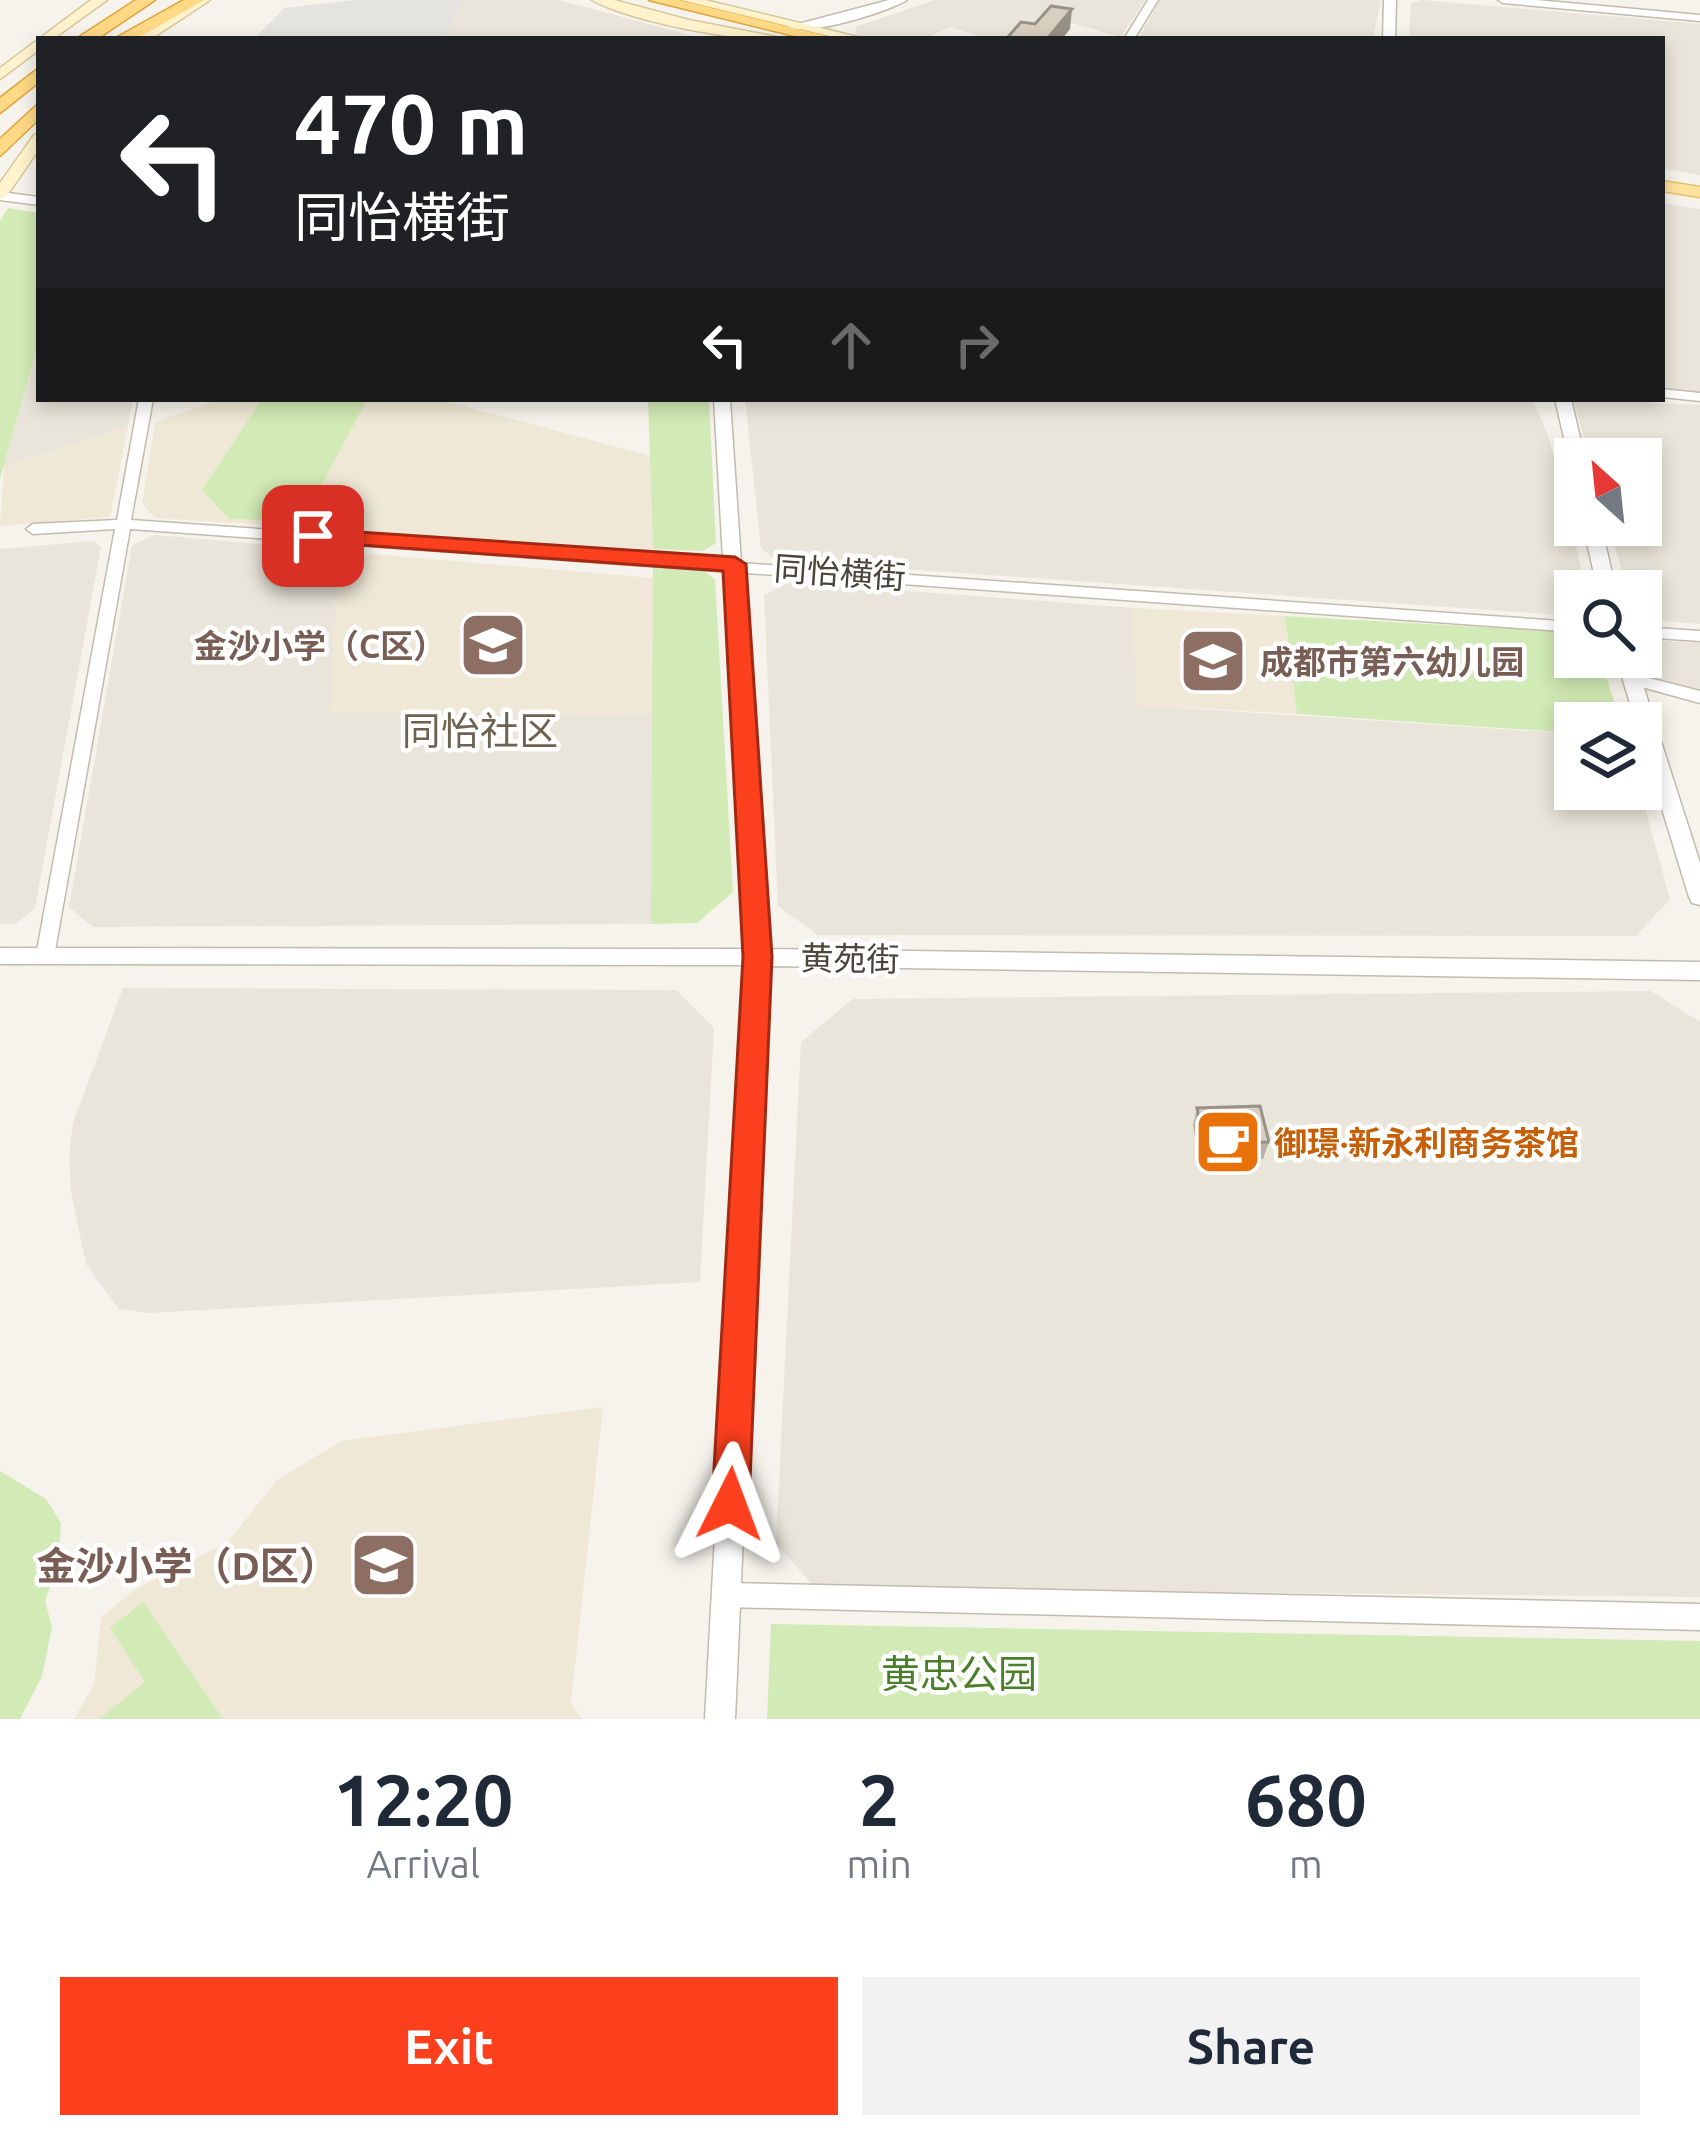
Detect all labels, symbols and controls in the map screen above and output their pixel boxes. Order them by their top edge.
text: 470 m [294,76,528,170]
icon: left [96,84,252,240]
text: 同怡横街 [294,187,510,247]
icon: left [692,312,758,378]
icon: ahead [818,312,884,378]
icon: right [944,312,1010,378]
north arrow [1554,438,1662,546]
map controls [1554,438,1662,810]
pin [262,485,364,587]
icon: arrive [280,503,346,569]
street label: 同怡横街 [773,549,907,595]
button: search [1554,570,1662,678]
school or university icon: 金沙小学（C区） [458,610,528,680]
school or university icon: 成都市第六幼儿园 [1178,626,1248,696]
place label: 金沙小学（C区） [194,627,446,664]
place label: 成都市第六幼儿园 [1260,643,1524,680]
button: layers [1554,702,1662,810]
district label: 同怡社区 [402,709,558,752]
street label: 黄苑街 [800,939,900,977]
cafe icon: 御璟·新永利商务茶馆 [1193,1107,1263,1177]
place label: 御璟·新永利商务茶馆 [1274,1124,1579,1161]
position arrow [667,1441,793,1567]
school or university icon: 金沙小学（D区） [349,1530,419,1600]
place label: 金沙小学（D区） [37,1544,338,1587]
park label: 黄忠公园 [881,1652,1037,1695]
text: 12:20 [333,1759,513,1840]
text: 2 [859,1759,899,1840]
text: 680 [1245,1759,1367,1840]
text: Arrival [366,1842,480,1885]
text: min [846,1842,912,1885]
text: m [1289,1842,1323,1885]
button: Exit [60,1977,838,2115]
button: Share [862,1977,1640,2115]

